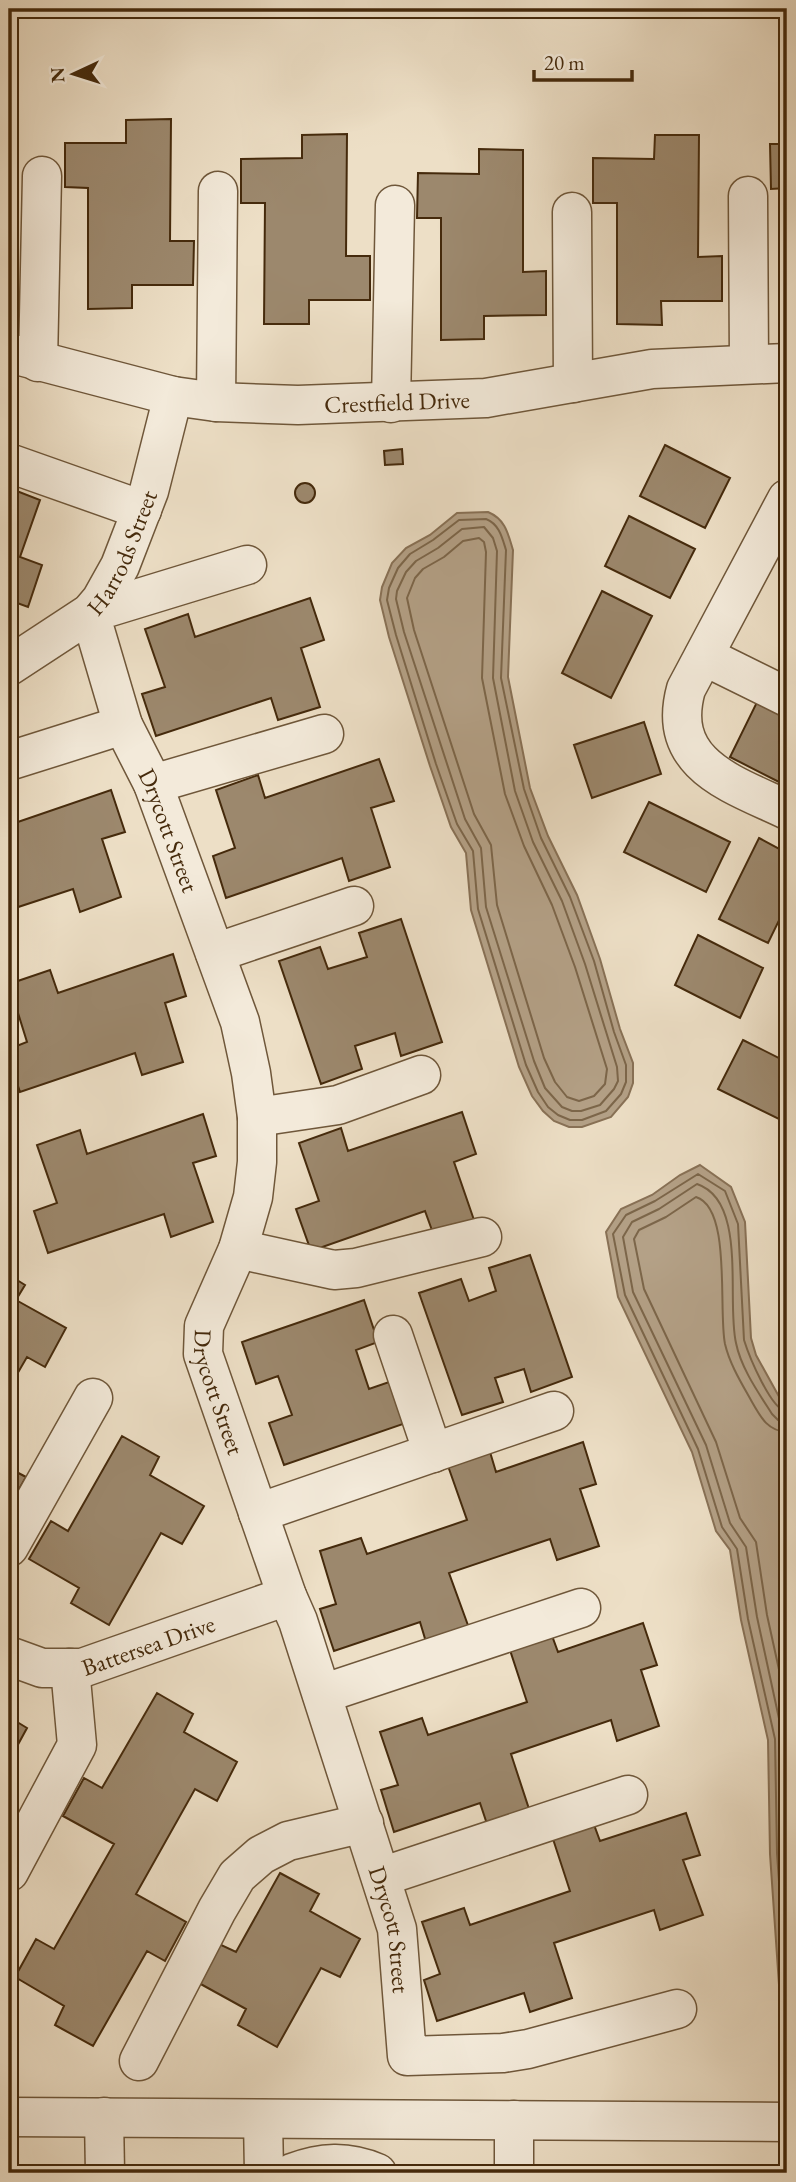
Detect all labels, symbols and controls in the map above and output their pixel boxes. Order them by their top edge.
north arrow [38,38,108,108]
scale bar [534,38,632,82]
text: 20 m [544,49,585,76]
text: N [44,66,71,84]
street label: Crestfield Drive [324,383,470,420]
street label: Harrods Street [79,485,164,622]
street label: Drycott Street [132,763,207,897]
street label: Drycott Street [187,1329,252,1459]
street label: Battersea Drive [77,1607,219,1683]
street label: Drycott Street [362,1862,418,1995]

